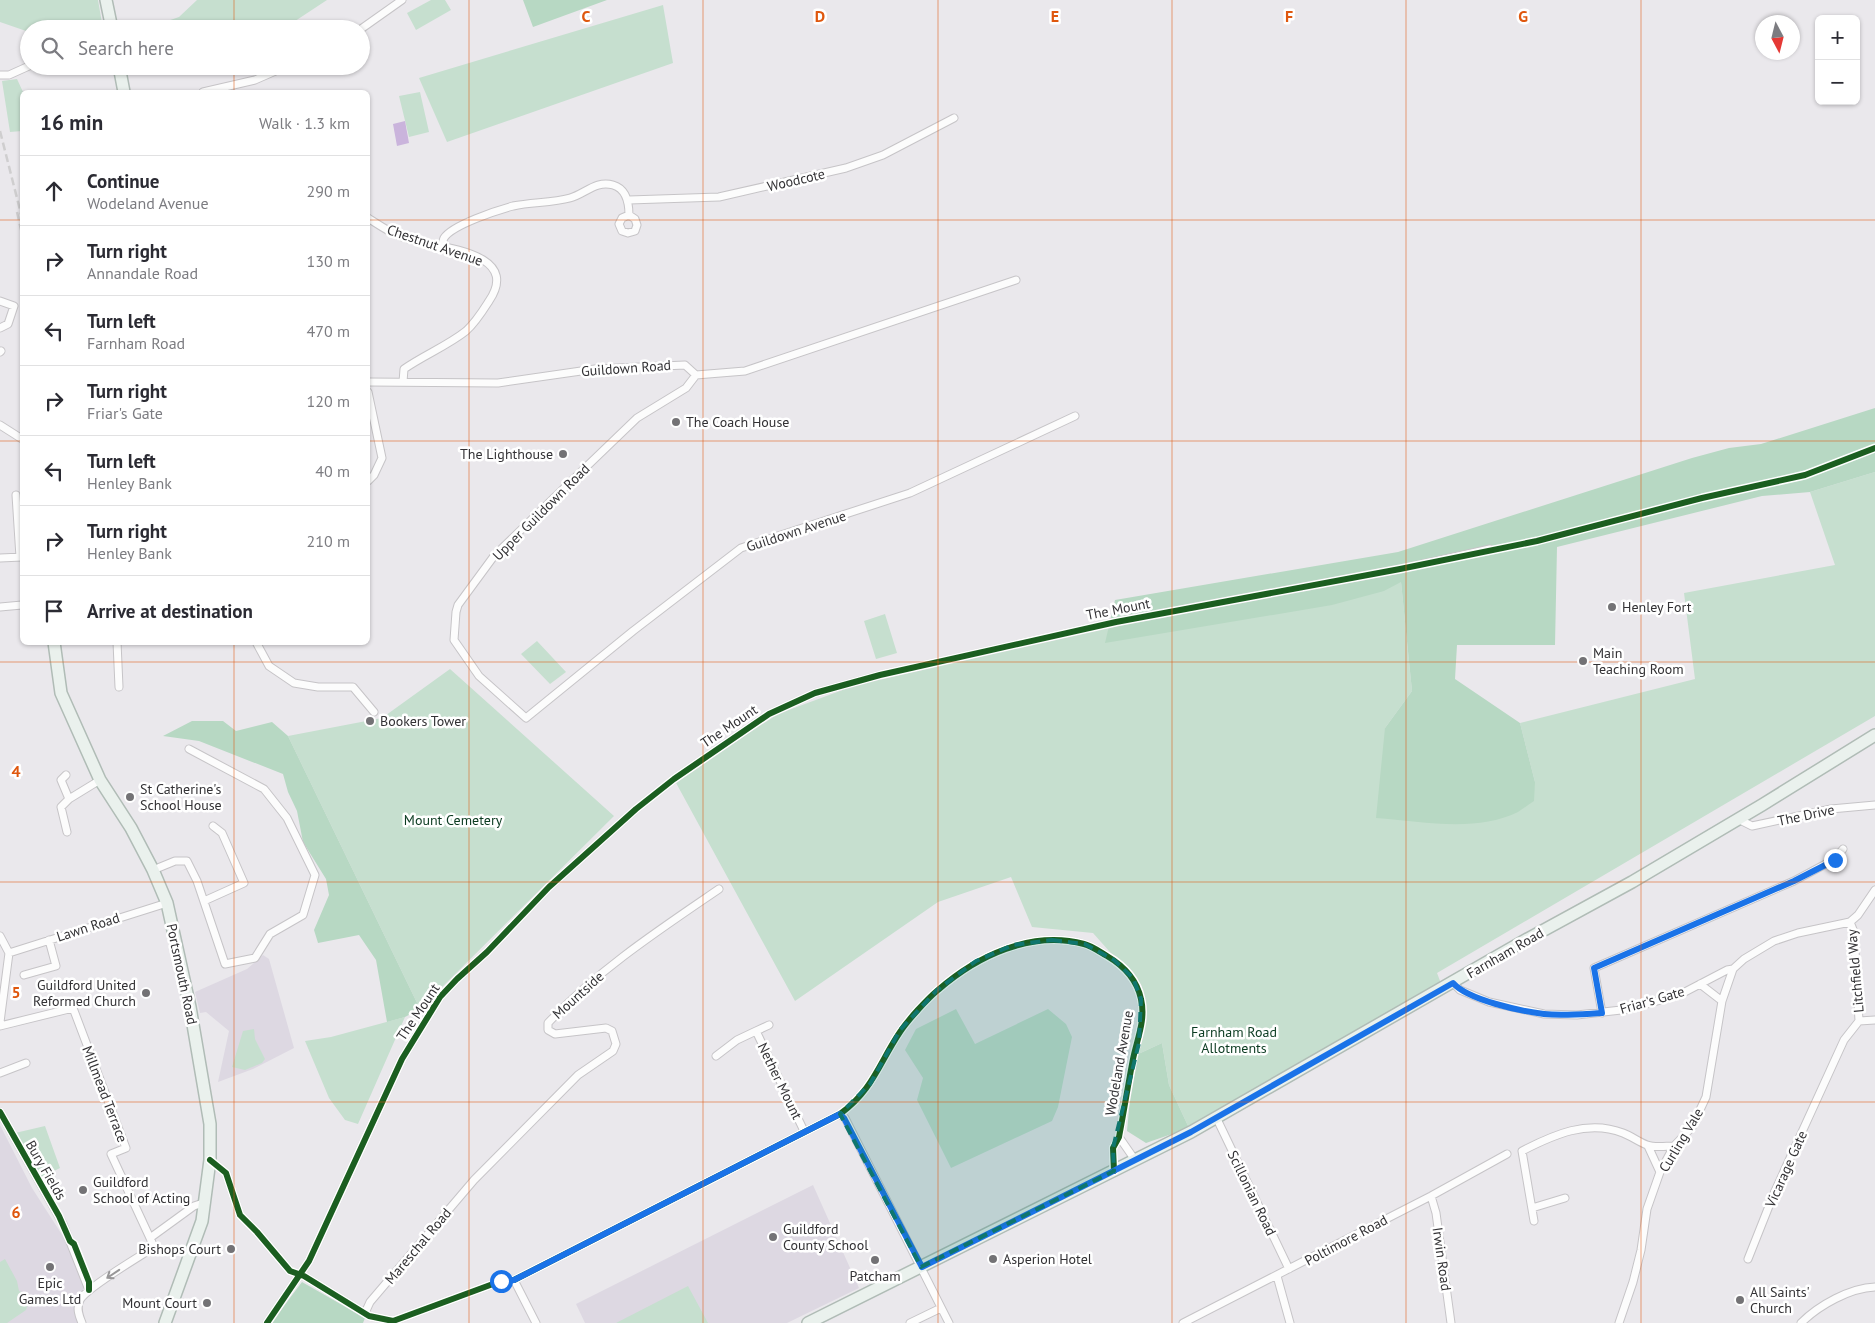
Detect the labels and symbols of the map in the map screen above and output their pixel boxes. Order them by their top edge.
text: C [582,6,591,26]
text: D [815,6,825,26]
text: E [1051,6,1059,26]
text: F [1285,6,1293,26]
text: G [1518,6,1528,26]
north arrow [1755,15,1800,60]
street label: Woodcote [765,165,827,195]
street label: Chestnut Avenue [385,220,485,270]
street label: Guildown Road [580,356,672,380]
place label: The Coach House [686,413,789,431]
marker: The Coach House [670,416,682,428]
place label: The Lighthouse [460,445,553,463]
marker: The Lighthouse [557,448,569,460]
street label: Upper Guildown Road [489,460,593,564]
street label: Guildown Avenue [744,506,848,556]
street label: The Mount [1084,594,1152,624]
place label: Henley Fort [1622,598,1692,616]
marker: Henley Fort [1606,601,1618,613]
place label: Main Teaching Room [1593,644,1684,678]
marker: Main Teaching Room [1577,655,1589,667]
street label: The Mount [697,700,761,752]
place label: Bookers Tower [380,712,466,730]
marker: Bookers Tower [364,715,376,727]
text: 4 [11,761,21,781]
place label: St Catherine's School House [140,780,222,814]
marker: St Catherine's School House [124,791,136,803]
street label: The Drive [1776,800,1836,830]
park label: Mount Cemetery [404,811,503,829]
route end [1824,849,1847,872]
street label: Lawn Road [54,908,122,946]
street label: Portsmouth Road [163,922,201,1026]
street label: Farnham Road [1463,924,1547,982]
street label: Litchfield Way [1842,928,1868,1014]
street label: Mountside [549,967,607,1023]
place label: Guildford United Reformed Church [33,976,136,1010]
street label: The Mount [392,980,444,1044]
text: 5 [11,982,21,1002]
street label: Friar's Gate [1618,982,1686,1018]
marker: Guildford United Reformed Church [140,987,152,999]
street label: Wodeland Avenue [1101,1009,1137,1117]
park label: Farnham Road Allotments [1191,1023,1277,1057]
street label: Nether Mount [754,1040,806,1123]
street label: Millmead Terrace [78,1043,132,1145]
street label: Curling Vale [1655,1105,1707,1175]
street label: Vicarage Gate [1761,1128,1811,1211]
street label: Bury Fields [22,1137,70,1203]
street label: Scillonian Road [1224,1147,1280,1239]
place label: Guildford School of Acting [93,1173,190,1207]
marker: Guildford School of Acting [77,1184,89,1196]
text: 6 [11,1202,21,1222]
street label: Mareschal Road [381,1204,455,1288]
street label: Poltimore Road [1301,1211,1391,1269]
place label: Guildford County School [783,1220,868,1254]
street label: Irwin Road [1429,1226,1455,1292]
marker: Guildford County School [767,1231,779,1243]
place label: Bishops Court [138,1240,221,1258]
marker: Bishops Court [225,1243,237,1255]
place label: Asperion Hotel [1003,1250,1092,1268]
marker: Asperion Hotel [987,1253,999,1265]
marker: Patcham [869,1254,881,1266]
marker: Epic Games Ltd [44,1261,56,1273]
place label: Patcham [849,1267,901,1285]
one-way arrow [107,1269,121,1279]
route start [490,1270,513,1293]
place label: Epic Games Ltd [19,1274,81,1308]
place label: All Saints' Church [1750,1283,1810,1317]
place label: Mount Court [122,1294,197,1312]
marker: All Saints' Church [1734,1294,1746,1306]
marker: Mount Court [201,1297,213,1309]

